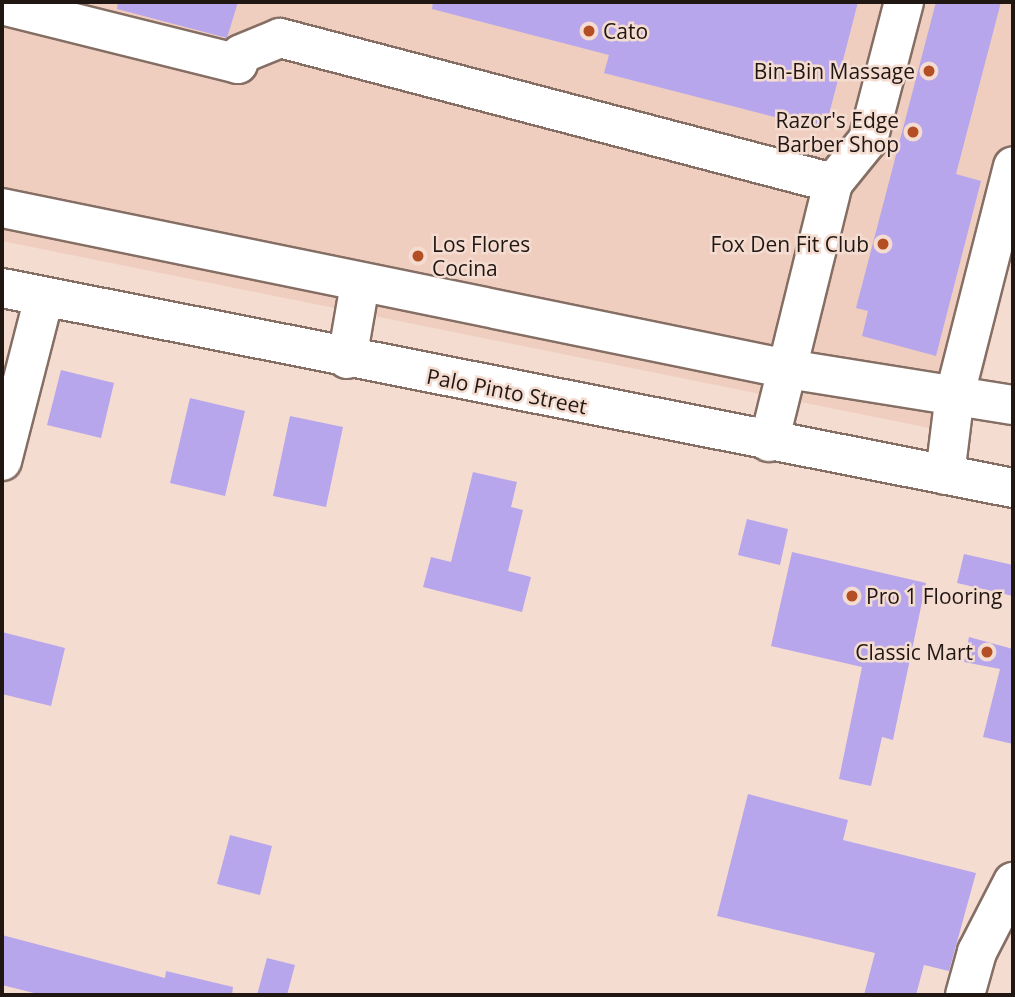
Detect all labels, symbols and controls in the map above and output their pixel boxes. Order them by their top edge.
place label: Cato [603,18,648,44]
marker: Cato [581,23,597,39]
place label: Bin-Bin Massage [754,58,915,84]
marker: Bin-Bin Massage [921,63,937,79]
place label: Razor's Edge Barber Shop [776,107,899,157]
marker: Razor's Edge Barber Shop [905,124,921,140]
place label: Los Flores Cocina [432,231,530,281]
place label: Fox Den Fit Club [710,231,869,257]
marker: Fox Den Fit Club [875,236,891,252]
marker: Los Flores Cocina [410,248,426,264]
street label: Palo Pinto Street [425,363,589,419]
place label: Pro 1 Flooring [866,583,1002,609]
marker: Pro 1 Flooring [844,588,860,604]
place label: Classic Mart [855,639,973,665]
marker: Classic Mart [979,644,995,660]

